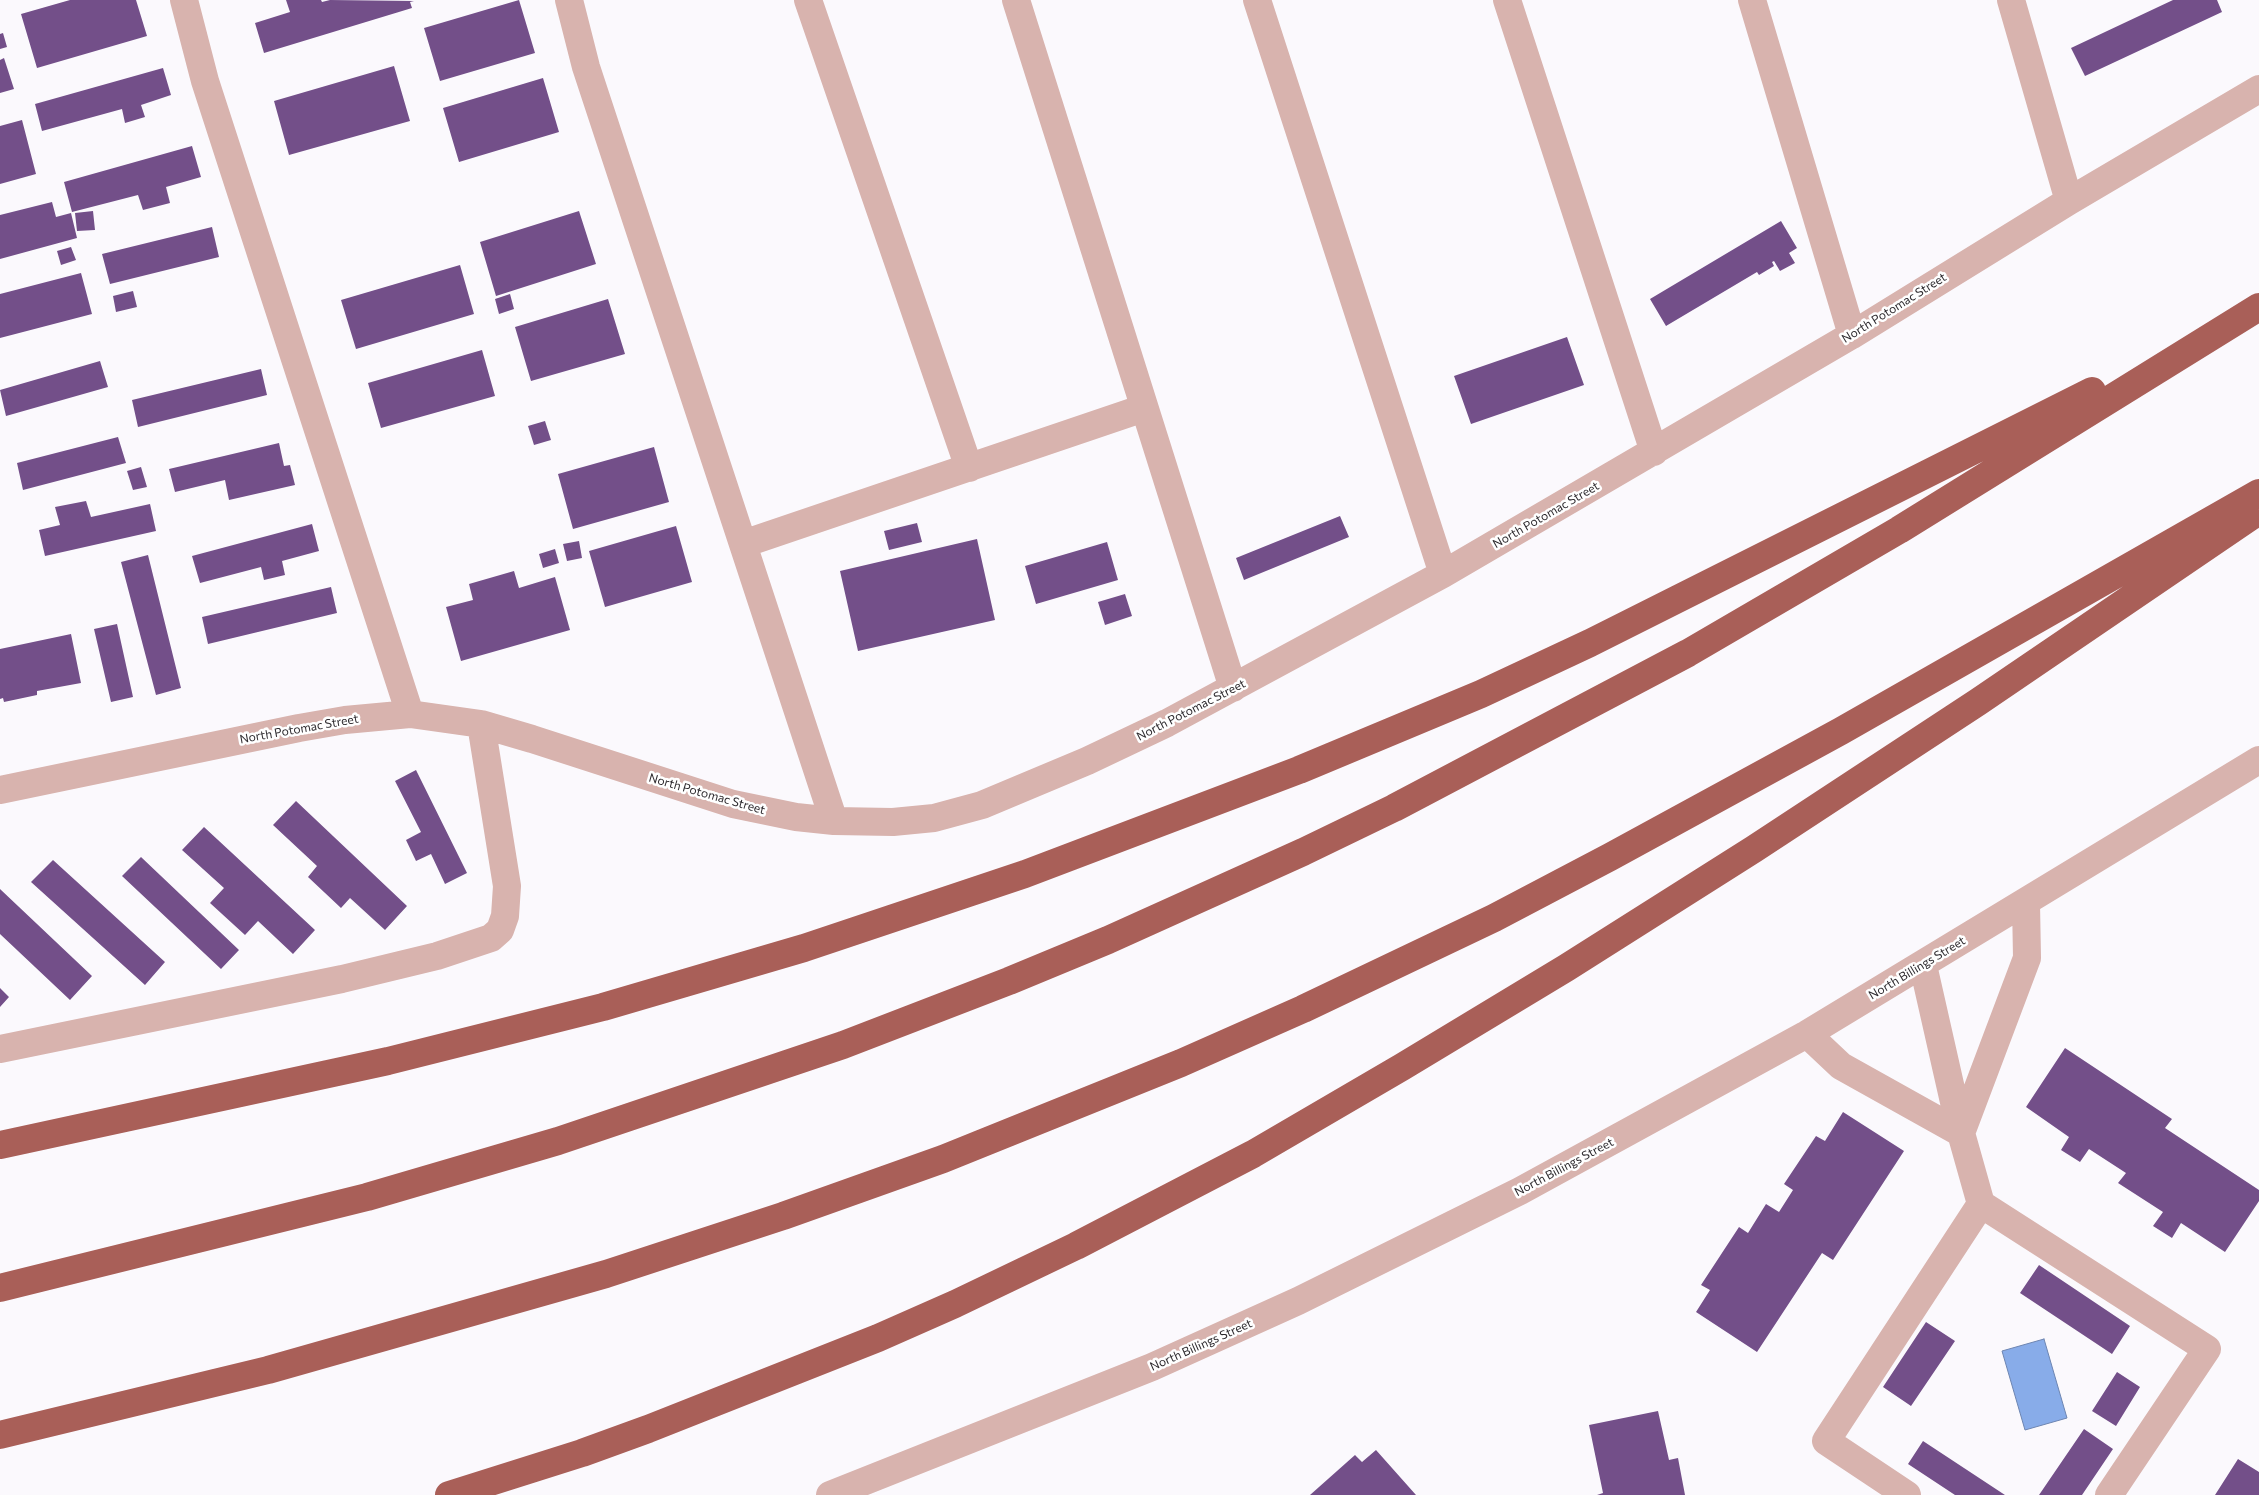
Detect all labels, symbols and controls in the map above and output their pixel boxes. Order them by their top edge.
street label: North Potomac Street [1839,270,1949,346]
street label: North Potomac Street [1490,479,1602,551]
street label: North Potomac Street [1134,676,1248,744]
street label: North Potomac Street [238,711,360,747]
street label: North Potomac Street [647,770,767,818]
street label: North Billings Street [1866,933,1968,1003]
street label: North Billings Street [1512,1135,1616,1199]
street label: North Billings Street [1148,1316,1254,1374]

